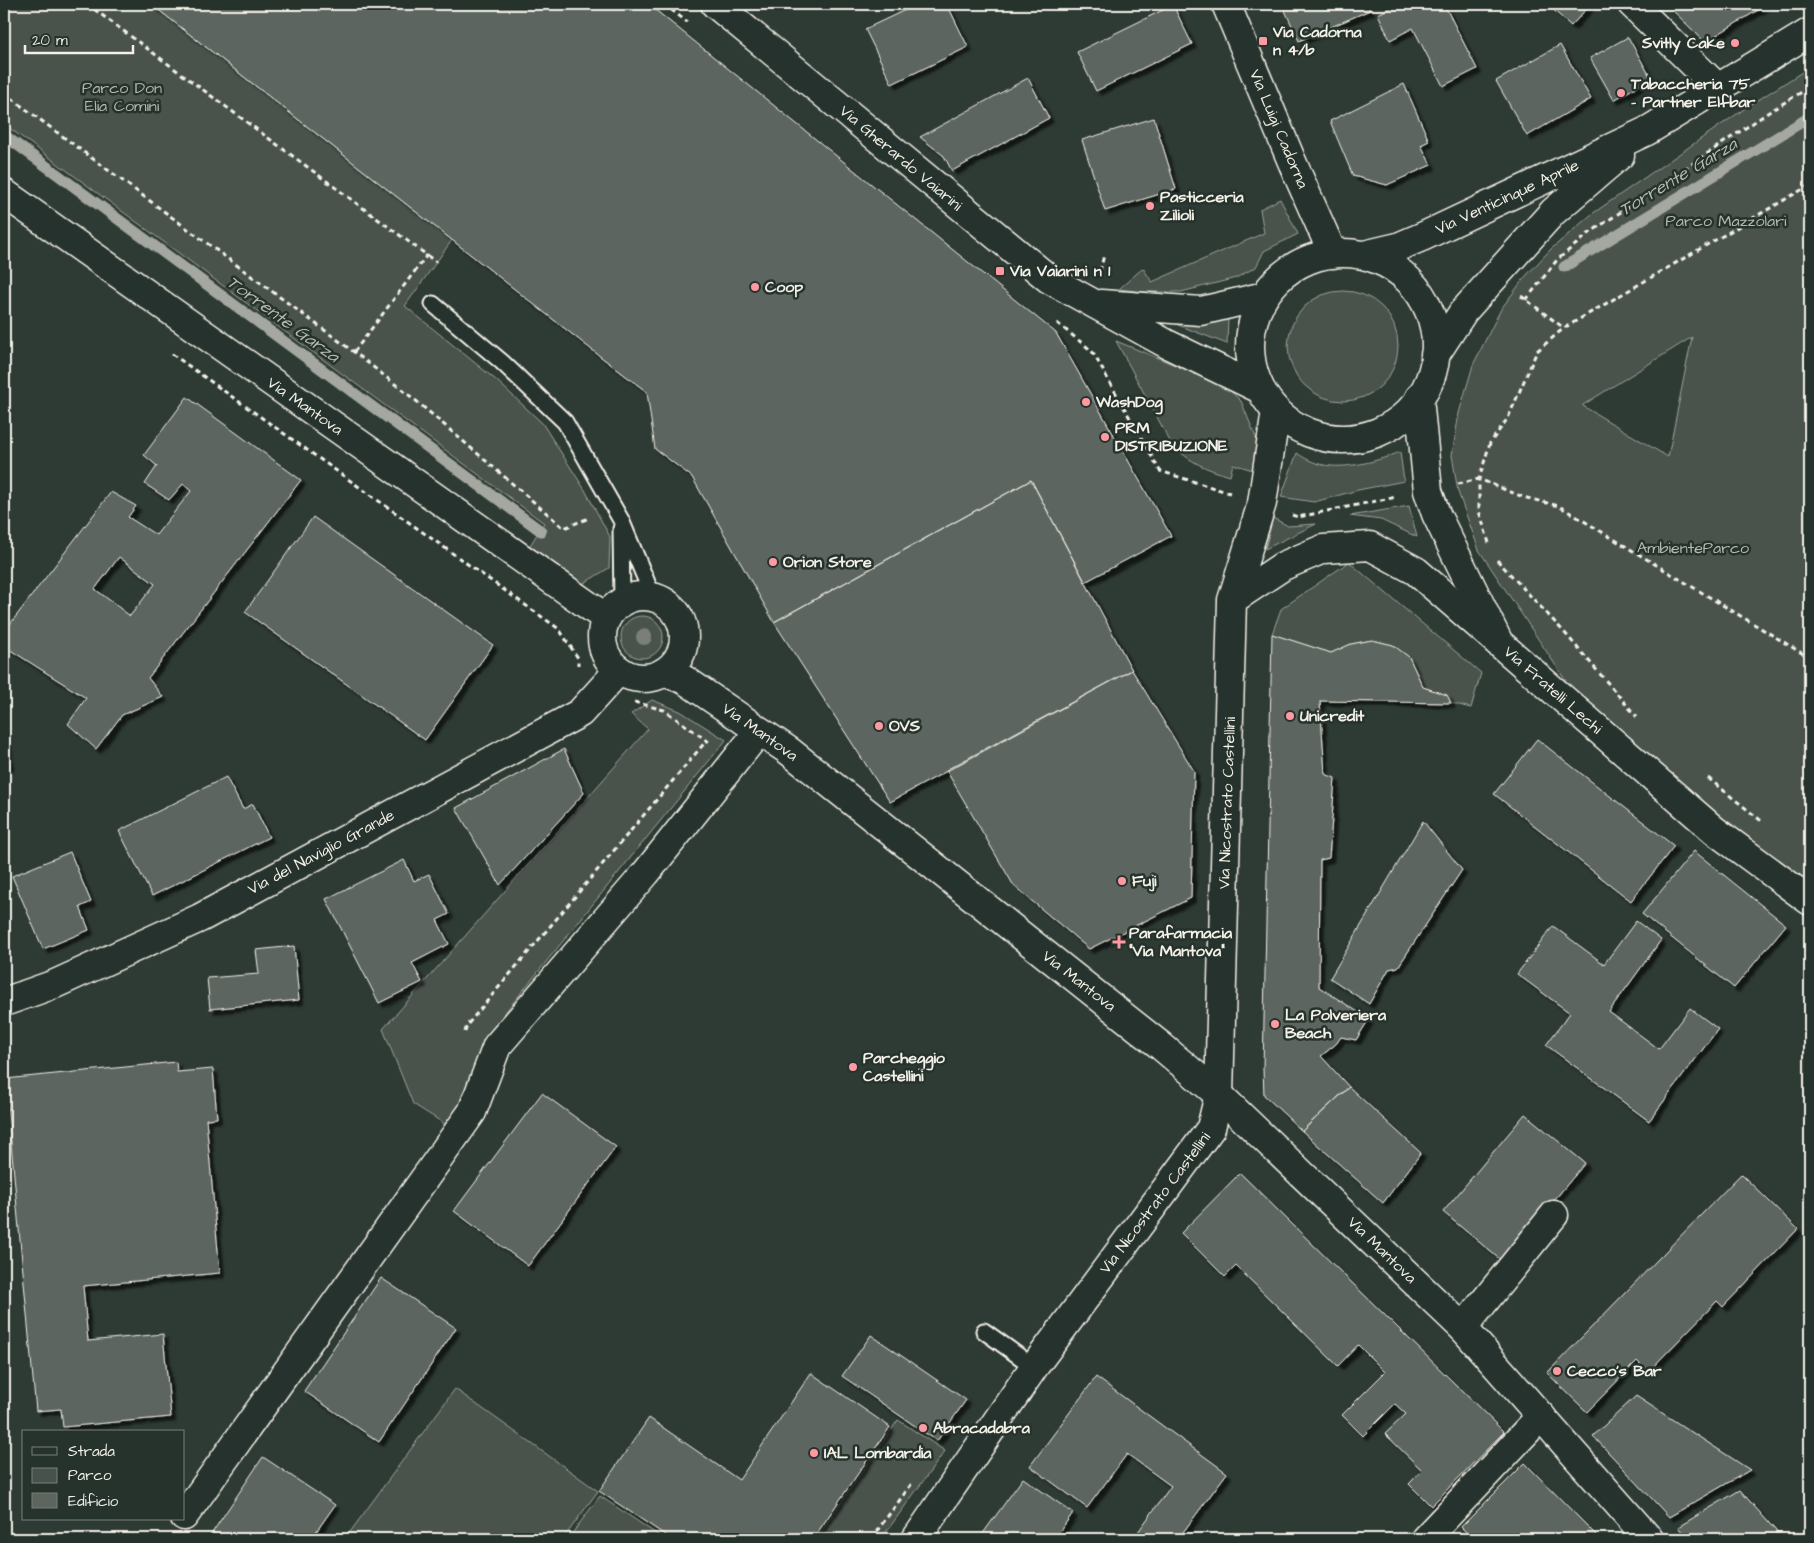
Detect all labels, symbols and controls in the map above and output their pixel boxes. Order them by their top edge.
place label: Via Cadorna n 4/b [1272,21,1363,61]
scale bar [25,22,132,54]
text: 20 m [32,30,68,51]
place label: Svitly Cake [1641,32,1725,55]
marker: Via Cadorna n 4/b [1257,35,1269,47]
marker: Svitly Cake [1729,37,1741,49]
street label: Via Luigi Cadorna [1243,66,1314,192]
place label: Tabaccheria 75 - Partner Elfbar [1630,73,1756,113]
park label: Parco Don Elia Comini [82,77,162,117]
marker: Tabaccheria 75 - Partner Elfbar [1615,87,1627,99]
street label: Via Gherardo Vaiarini [835,100,968,216]
water label: Torrente Garza [1614,131,1742,222]
street label: Via Venticinque Aprile [1432,154,1583,240]
place label: Pasticceria Zilioli [1160,186,1244,226]
marker: Pasticceria Zilioli [1144,200,1156,212]
park label: Parco Mazzolari [1666,210,1787,232]
place label: Via Vaiarini n 1 [1009,260,1111,282]
marker: Via Vaiarini n 1 [994,265,1006,277]
water label: Torrente Garza [222,270,345,369]
place label: Coop [765,276,803,298]
marker: Coop [749,281,761,293]
street label: Via Mantova [263,372,347,440]
place label: WashDog [1095,391,1164,415]
marker: WashDog [1080,396,1092,408]
place label: PRM DISTRIBUZIONE [1115,417,1228,457]
marker: PRM DISTRIBUZIONE [1099,431,1111,443]
park label: AmbienteParco [1637,537,1749,559]
place label: Orion Store [783,551,872,573]
marker: Orion Store [767,556,779,568]
street label: Via Fratelli Lechi [1499,641,1608,739]
street label: Via Mantova [718,698,802,766]
place label: Unicredit [1300,705,1365,727]
marker: Unicredit [1284,710,1296,722]
place label: OVS [889,715,921,737]
street label: Via Nicostrato Castellini [1213,716,1241,890]
marker: OVS [873,720,885,732]
street label: Via del Naviglio Grande [244,804,399,901]
place label: Fuji [1132,870,1157,892]
marker: Fuji [1116,875,1128,887]
place label: Parafarmacia "Via Mantova" [1129,922,1233,962]
marker: Parafarmacia "Via Mantova" [1113,936,1125,948]
street label: Via Mantova [1037,945,1121,1017]
place label: La Polveriera Beach [1285,1004,1387,1044]
marker: La Polveriera Beach [1269,1018,1281,1030]
place label: Parcheggio Castellini [863,1047,946,1087]
marker: Parcheggio Castellini [847,1061,859,1073]
street label: Via Nicostrato Castellini [1094,1127,1216,1278]
street label: Via Mantova [1343,1211,1421,1289]
place label: Cecco's Bar [1567,1360,1662,1382]
marker: Cecco's Bar [1551,1365,1563,1377]
place label: Abracadabra [933,1417,1031,1439]
marker: Abracadabra [917,1422,929,1434]
legend [22,1430,185,1520]
text: Strada [68,1441,115,1462]
place label: IAL Lombardia [824,1442,932,1464]
marker: IAL Lombardia [808,1447,820,1459]
text: Parco [68,1465,112,1486]
text: Edificio [68,1491,119,1512]

